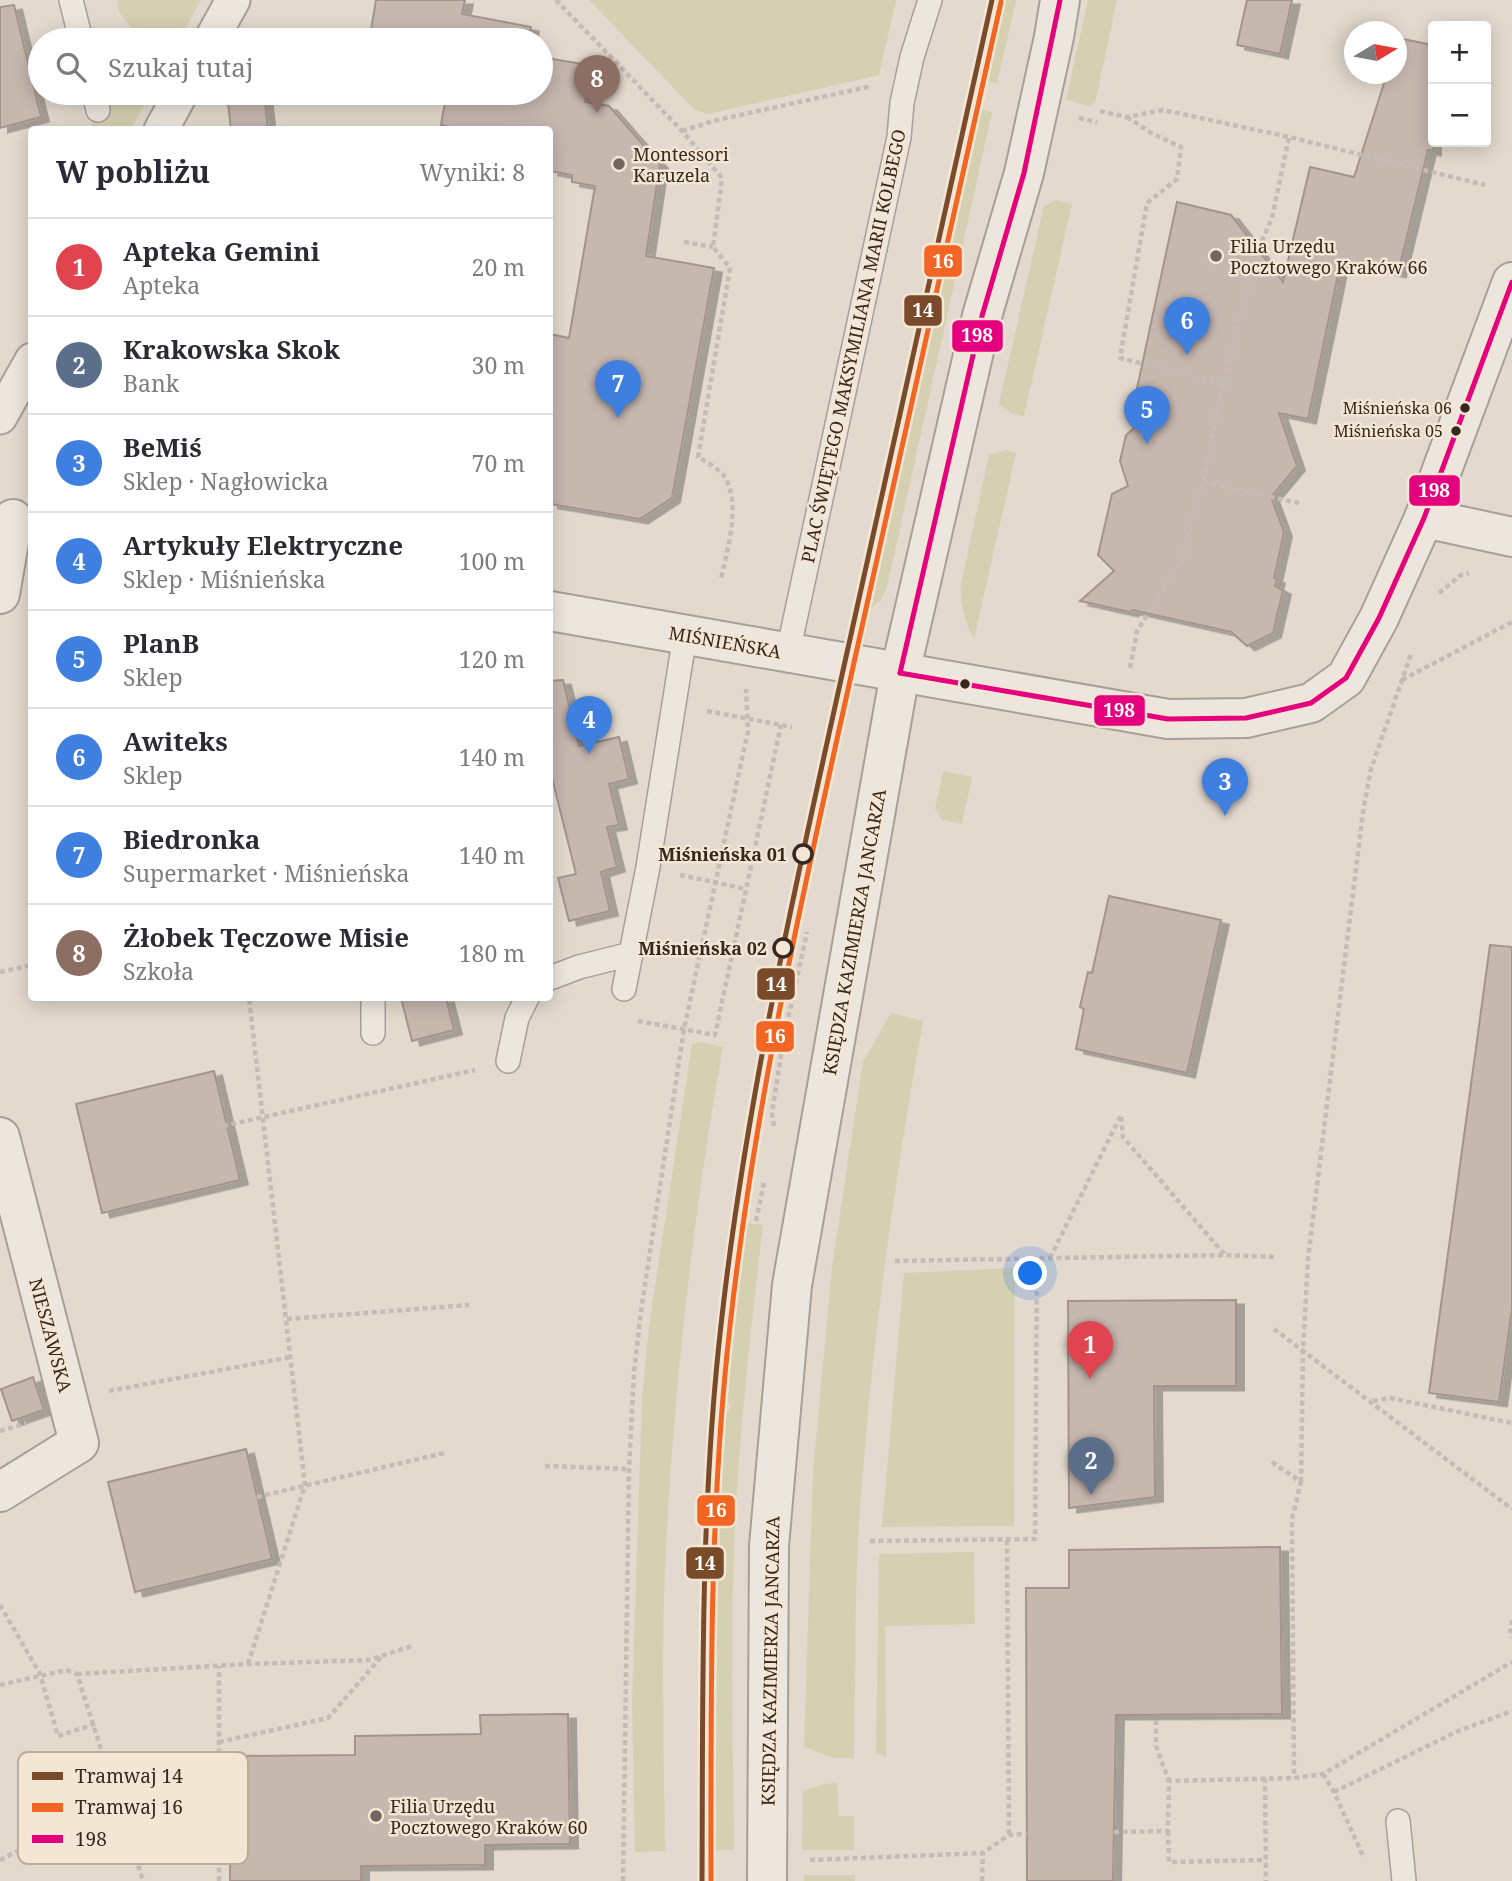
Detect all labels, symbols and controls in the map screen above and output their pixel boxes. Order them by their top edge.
north arrow [1344,21,1407,84]
map controls [1428,21,1491,147]
button: + [1428,21,1491,84]
search box [28,28,553,105]
icon: search [52,48,90,86]
text: Szukaj tutaj [108,49,254,85]
pin: 8 [574,55,620,113]
button: − [1428,84,1491,147]
street label: PLAC ŚWIĘTEGO MAKSYMILIANA MARII KOLBEGO [795,127,911,565]
place label: Montessori Karuzela [633,142,729,187]
text: W pobliżu [56,151,210,192]
text: Wyniki: 8 [419,156,525,188]
marker: Montessori Karuzela [611,156,627,172]
text: Apteka Gemini [123,233,320,269]
place label: Filia Urzędu Pocztowego Kraków 66 [1230,234,1428,279]
line badge: 16 [923,244,963,278]
text: 16 [932,248,954,274]
marker: Filia Urzędu Pocztowego Kraków 66 [1208,248,1224,264]
text: 1 [73,251,86,283]
text: 20 m [472,251,525,283]
text: Apteka [123,269,200,301]
line badge: 14 [903,294,943,327]
text: 14 [912,297,934,323]
pin: 6 [1164,297,1210,355]
line badge: 198 [951,319,1004,353]
text: 198 [961,322,993,348]
text: Krakowska Skok [123,331,340,367]
text: 2 [73,349,86,381]
text: 30 m [472,349,525,381]
pin: 7 [595,360,641,418]
text: Bank [123,367,179,399]
pin: 5 [1124,386,1170,444]
place label: Miśnieńska 06 [1343,397,1452,419]
marker: Miśnieńska 06 [1458,401,1472,415]
place label: Miśnieńska 05 [1334,420,1443,442]
marker: Miśnieńska 05 [1449,424,1463,438]
text: BeMiś [123,429,202,465]
text: 3 [73,447,86,479]
text: 70 m [472,447,525,479]
text: Sklep · Nagłowicka [123,465,329,497]
line badge: 198 [1408,474,1461,507]
text: 198 [1418,477,1450,503]
text: Artykuły Elektryczne [123,527,403,563]
text: 4 [73,545,86,577]
text: 100 m [459,545,525,577]
text: Sklep · Miśnieńska [123,563,326,595]
street label: MIŚNIEŃSKA [667,620,783,664]
text: PlanB [123,625,199,661]
text: 5 [73,643,86,675]
text: 120 m [459,643,525,675]
text: Sklep [123,661,183,693]
unlabelled marker [958,677,972,691]
line badge: 198 [1093,694,1146,727]
pin: 4 [566,696,612,754]
text: 198 [1103,697,1135,723]
text: Awiteks [123,723,228,759]
text: 6 [73,741,86,773]
text: 140 m [459,741,525,773]
pin: 3 [1202,758,1248,816]
text: Sklep [123,759,183,791]
street label: KSIĘDZA KAZIMIERZA JANCARZA [817,787,891,1077]
text: Biedronka [123,821,260,857]
text: 7 [73,839,86,871]
text: 140 m [459,839,525,871]
place label: Miśnieńska 01 [658,842,787,866]
marker: Miśnieńska 01 [793,844,813,864]
text: Supermarket · Miśnieńska [123,857,409,889]
text: Żłobek Tęczowe Misie [123,919,409,955]
place label: Miśnieńska 02 [638,936,767,960]
text: 8 [73,937,86,969]
text: 180 m [459,937,525,969]
marker: Miśnieńska 02 [773,938,793,958]
text: Szkoła [123,955,194,987]
line badge: 14 [756,967,796,1001]
text: 14 [765,971,787,997]
line badge: 16 [755,1020,795,1053]
text: 16 [764,1023,786,1049]
your location [1013,1256,1047,1290]
street label: NIESZAWSKA [24,1275,78,1395]
pin: 1 [1067,1321,1113,1379]
pin: 2 [1068,1437,1114,1495]
line badge: 16 [696,1494,736,1527]
text: 16 [705,1497,727,1523]
street label: KSIĘDZA KAZIMIERZA JANCARZA [755,1515,785,1806]
line badge: 14 [685,1546,725,1580]
text: 14 [694,1550,716,1576]
legend [18,1752,248,1864]
text: Tramwaj 14 [75,1763,183,1789]
text: Tramwaj 16 [75,1794,183,1820]
place label: Filia Urzędu Pocztowego Kraków 60 [390,1794,588,1839]
marker: Filia Urzędu Pocztowego Kraków 60 [368,1808,384,1824]
text: 198 [75,1826,107,1852]

